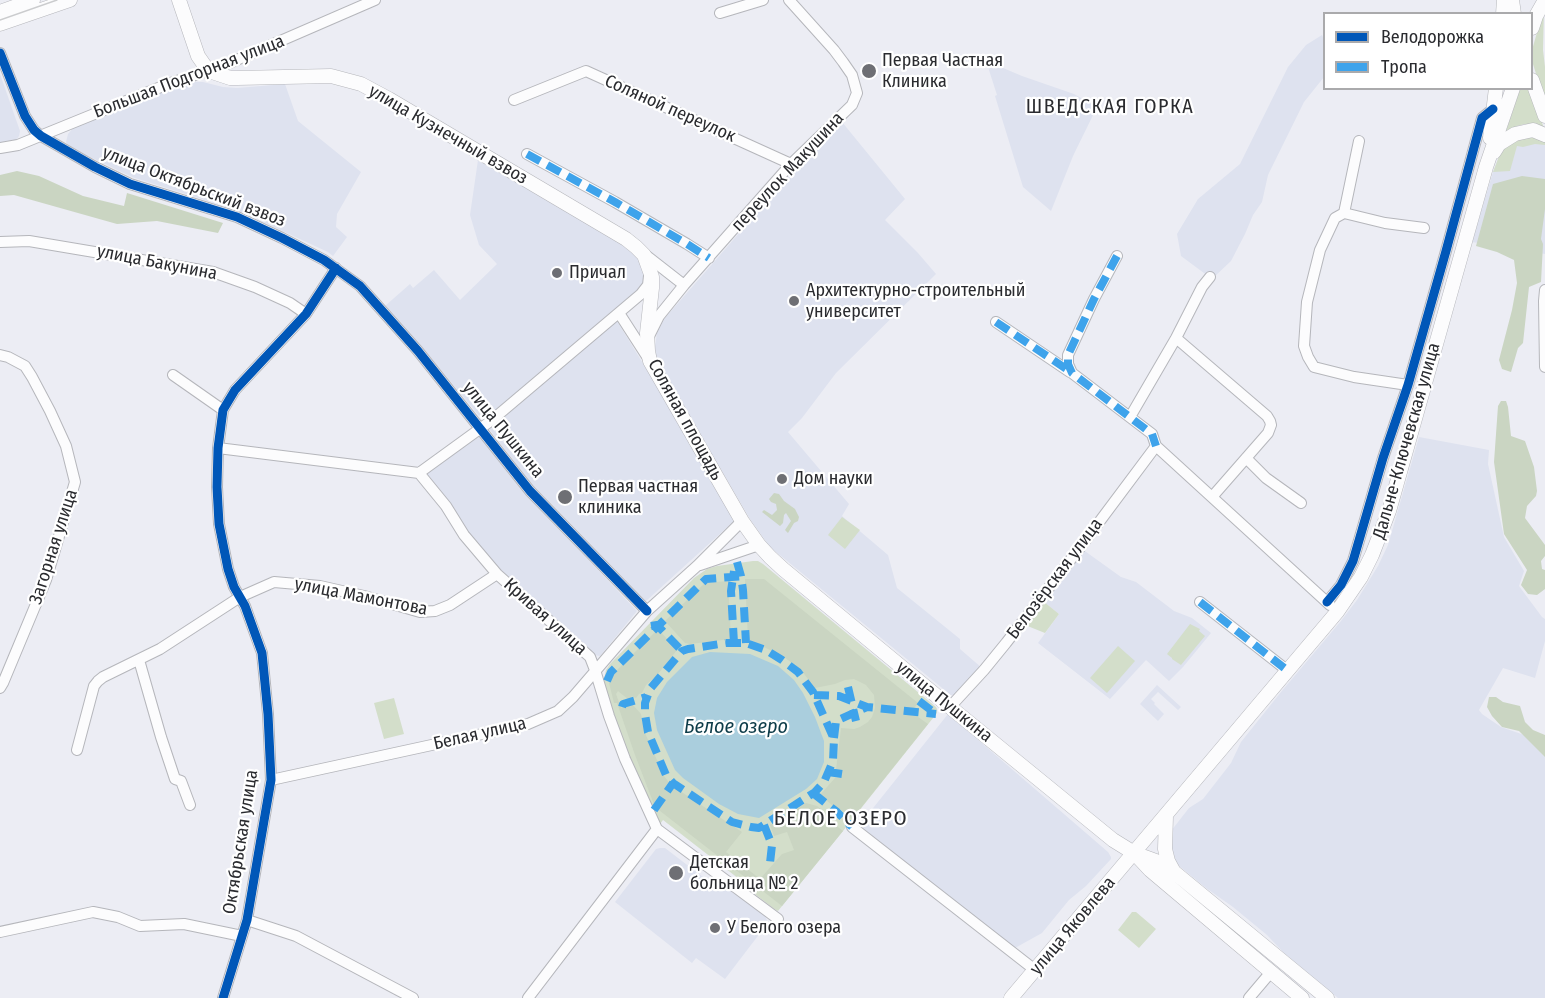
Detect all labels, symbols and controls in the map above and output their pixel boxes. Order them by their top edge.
legend [1323,12,1533,90]
text: Велодорожка [1381,26,1484,48]
street label: Большая Подгорная улица [91,31,287,123]
place label: Первая Частная Клиника [882,50,1003,92]
text: Тропа [1381,56,1427,78]
marker: Первая Частная Клиника [860,62,878,80]
street label: Соляной переулок [601,70,739,148]
street label: улица Кузнечный взвоз [365,81,531,189]
district label: ШВЕДСКАЯ ГОРКА [1026,95,1194,119]
street label: переулок Макушина [727,108,849,236]
street label: улица Октябрьский взвоз [99,142,289,232]
street label: улица Бакунина [95,241,219,285]
place label: Причал [569,262,626,284]
marker: Причал [550,266,564,280]
place label: Архитектурно-строительный университет [806,280,1025,322]
marker: Архитектурно-строительный университет [787,294,801,308]
street label: Дальне-Ключевская улица [1369,341,1445,541]
street label: Соляная площадь [643,356,727,484]
street label: улица Пушкина [458,378,548,482]
place label: Дом науки [794,468,873,490]
marker: Дом науки [775,472,789,486]
place label: Первая частная клиника [578,476,698,518]
street label: Загорная улица [25,487,83,607]
marker: Первая частная клиника [556,488,574,506]
street label: Белозёрская улица [1003,514,1107,644]
street label: улица Мамонтова [293,574,429,620]
street label: Кривая улица [499,574,591,660]
street label: улица Пушкина [892,657,996,747]
street label: Белая улица [432,713,528,755]
water label: Белое озеро [684,715,788,739]
street label: Октябрьская улица [219,768,263,916]
district label: БЕЛОЕ ОЗЕРО [774,806,908,832]
place label: Детская больница № 2 [690,852,798,894]
marker: Детская больница № 2 [667,864,685,882]
street label: улица Яковлева [1026,872,1120,980]
place label: У Белого озера [727,917,841,939]
marker: У Белого озера [708,921,722,935]

